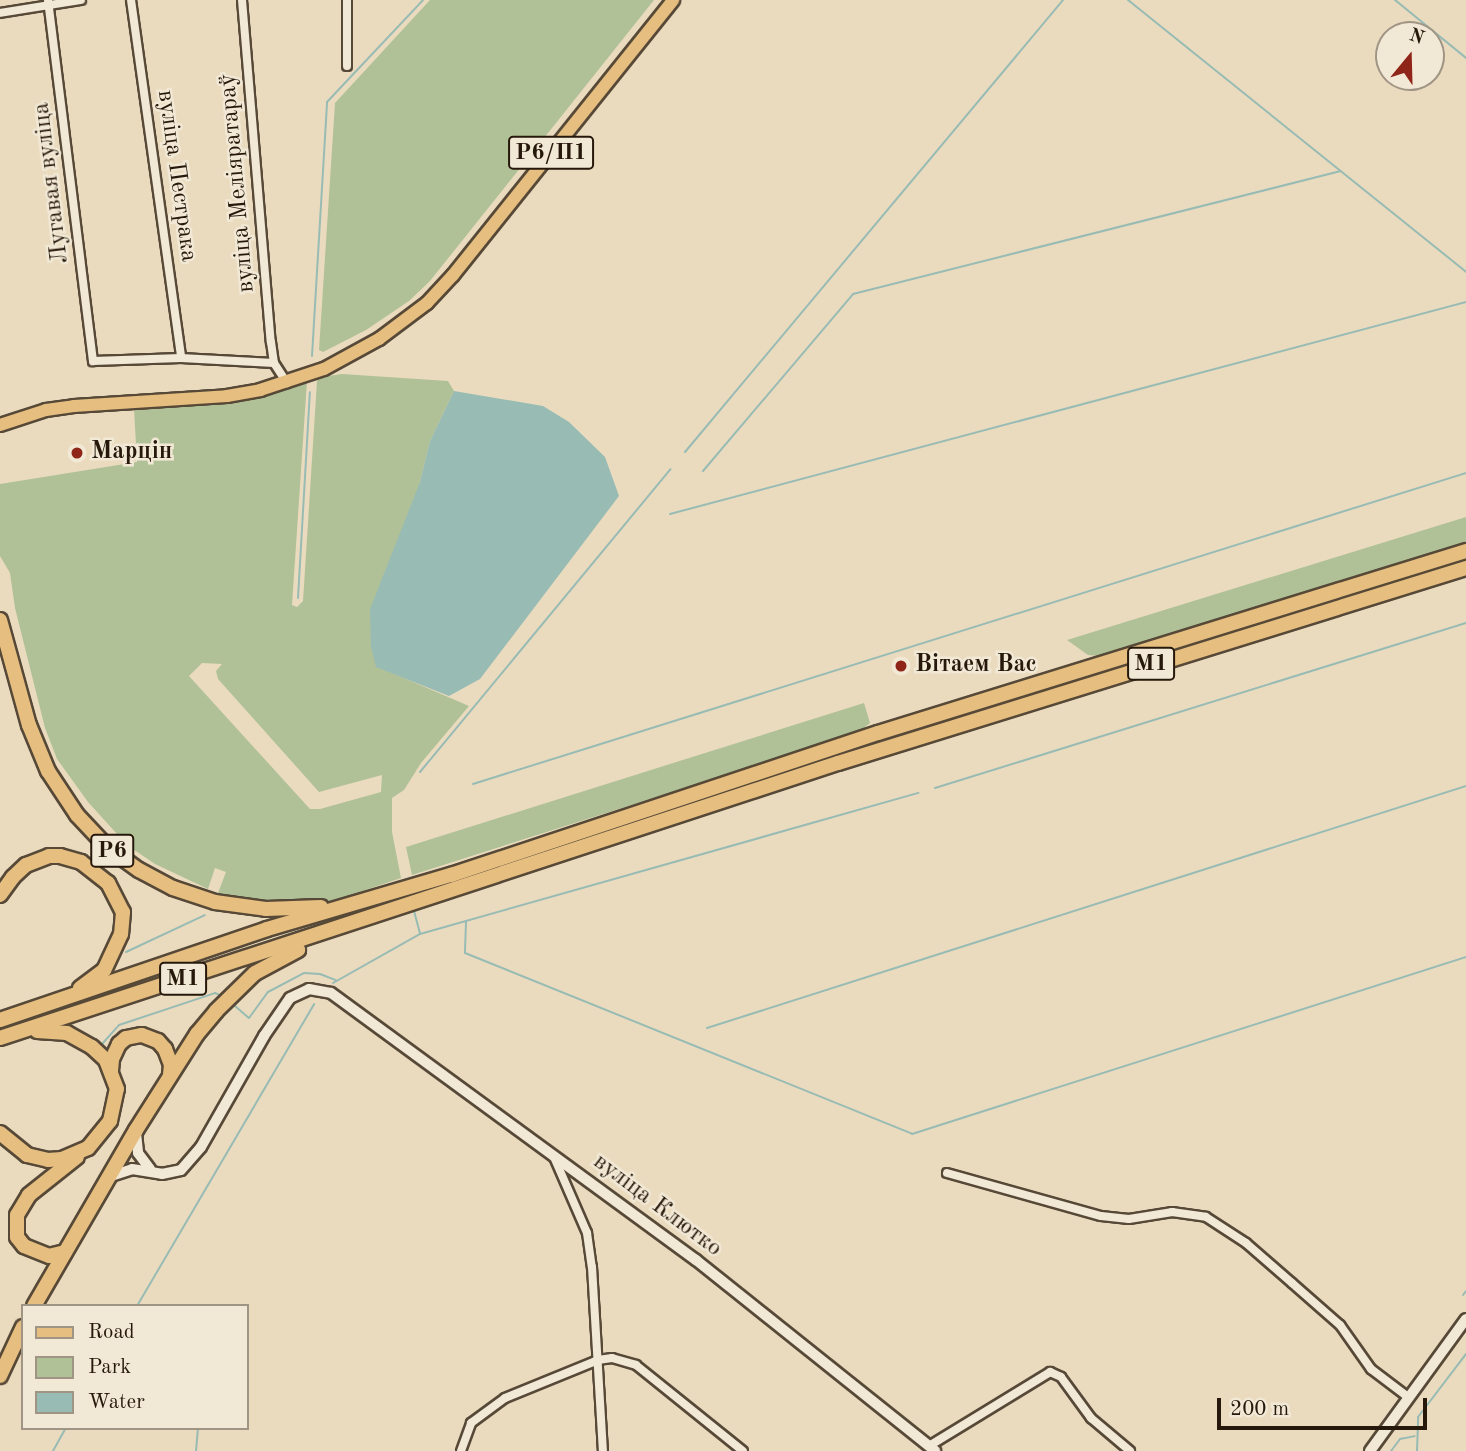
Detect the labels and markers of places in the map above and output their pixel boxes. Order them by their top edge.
place label: Марцін [91,439,172,467]
marker: Марцін [69,445,85,461]
place label: Вітаем Вас [915,652,1037,680]
marker: Вітаем Вас [893,658,909,674]

